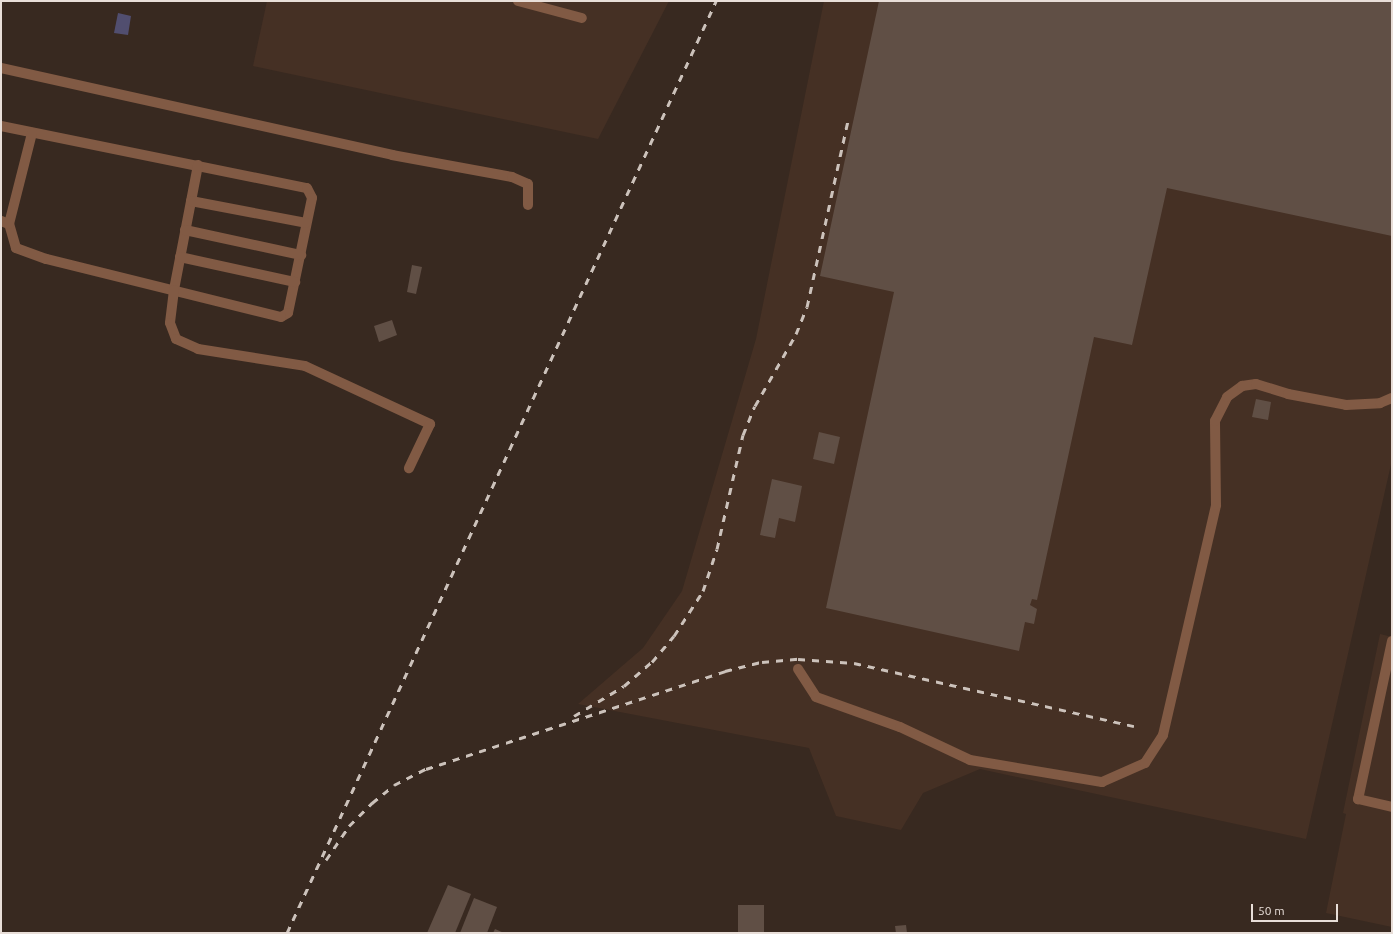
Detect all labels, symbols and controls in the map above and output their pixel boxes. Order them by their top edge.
scale bar [1253,896,1340,922]
text: 50 m [1258,904,1285,917]

